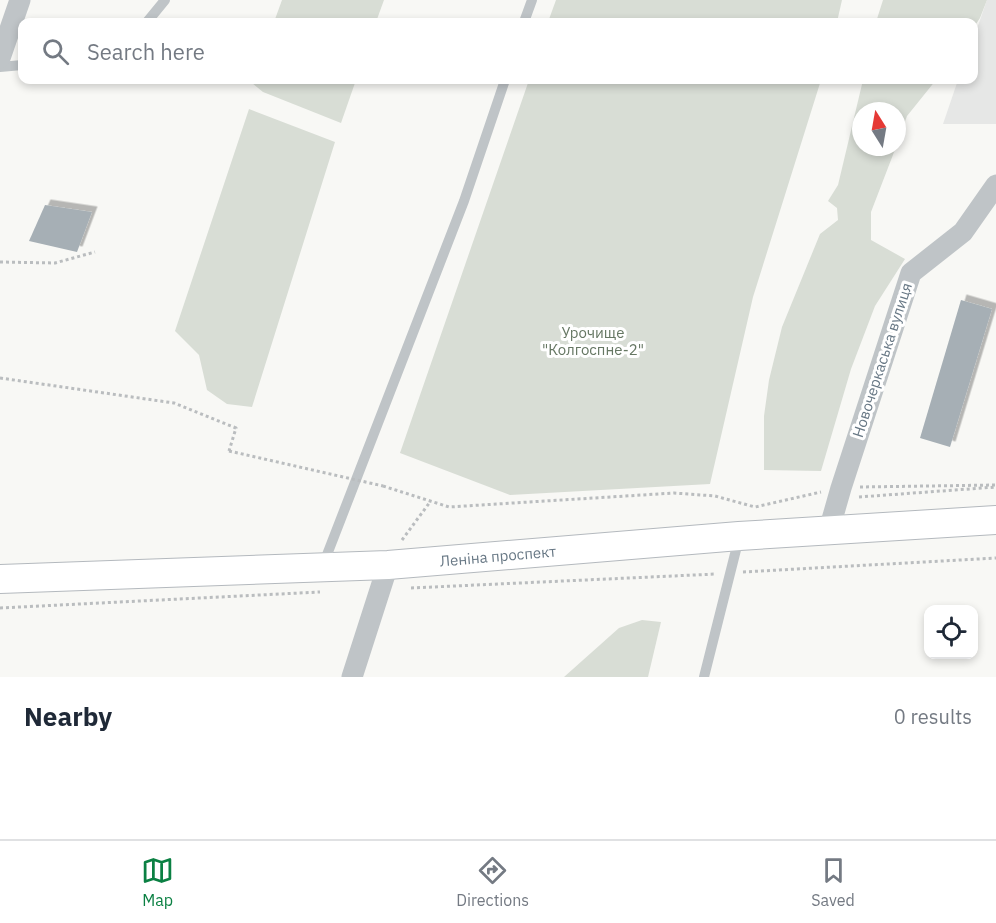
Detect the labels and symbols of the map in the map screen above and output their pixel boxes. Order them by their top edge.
north arrow [852,102,906,156]
street label: Новочеркаська вулиця [848,280,916,440]
park label: Урочище "Колгоспне-2" [542,323,644,359]
street label: Леніна проспект [439,541,557,571]

